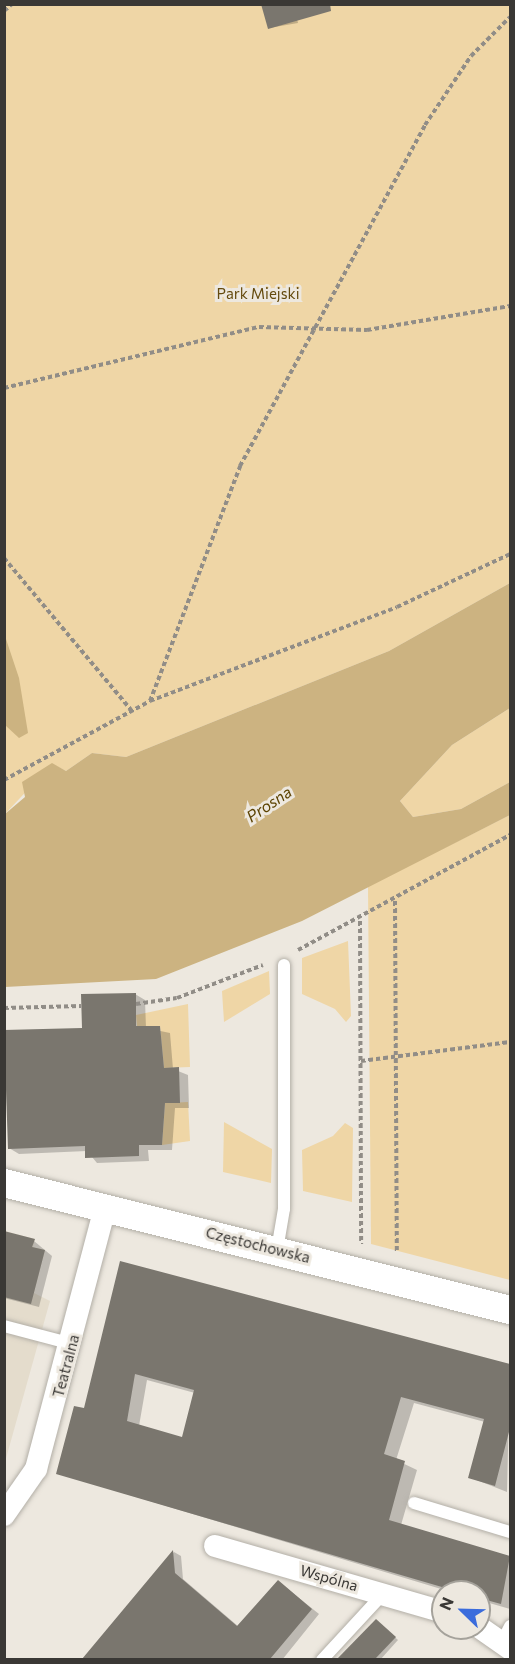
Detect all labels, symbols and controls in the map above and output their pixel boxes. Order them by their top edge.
park label: Park Miejski [216,285,300,303]
water label: Prosna [243,782,295,826]
street label: Częstochowska [204,1223,312,1267]
street label: Teatralna [49,1333,83,1399]
street label: Wspólna [298,1561,360,1595]
north arrow [431,1580,491,1640]
text: N [435,1594,457,1613]

